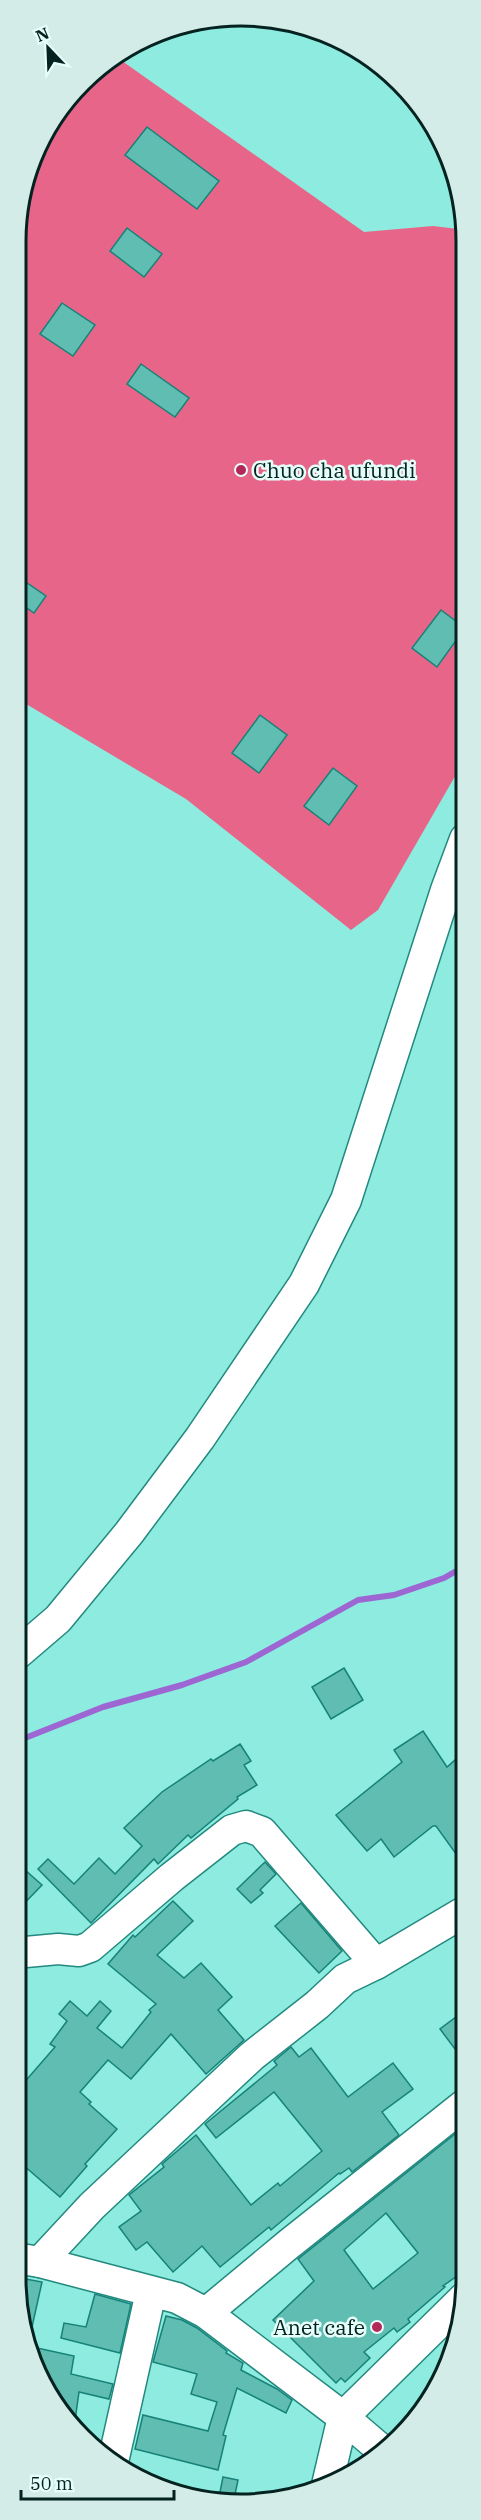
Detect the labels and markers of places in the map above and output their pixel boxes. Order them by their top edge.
place label: Chuo cha ufundi [253,456,416,484]
marker: Chuo cha ufundi [234,463,248,477]
place label: Anet cafe [273,2313,365,2341]
marker: Anet cafe [370,2320,384,2334]

